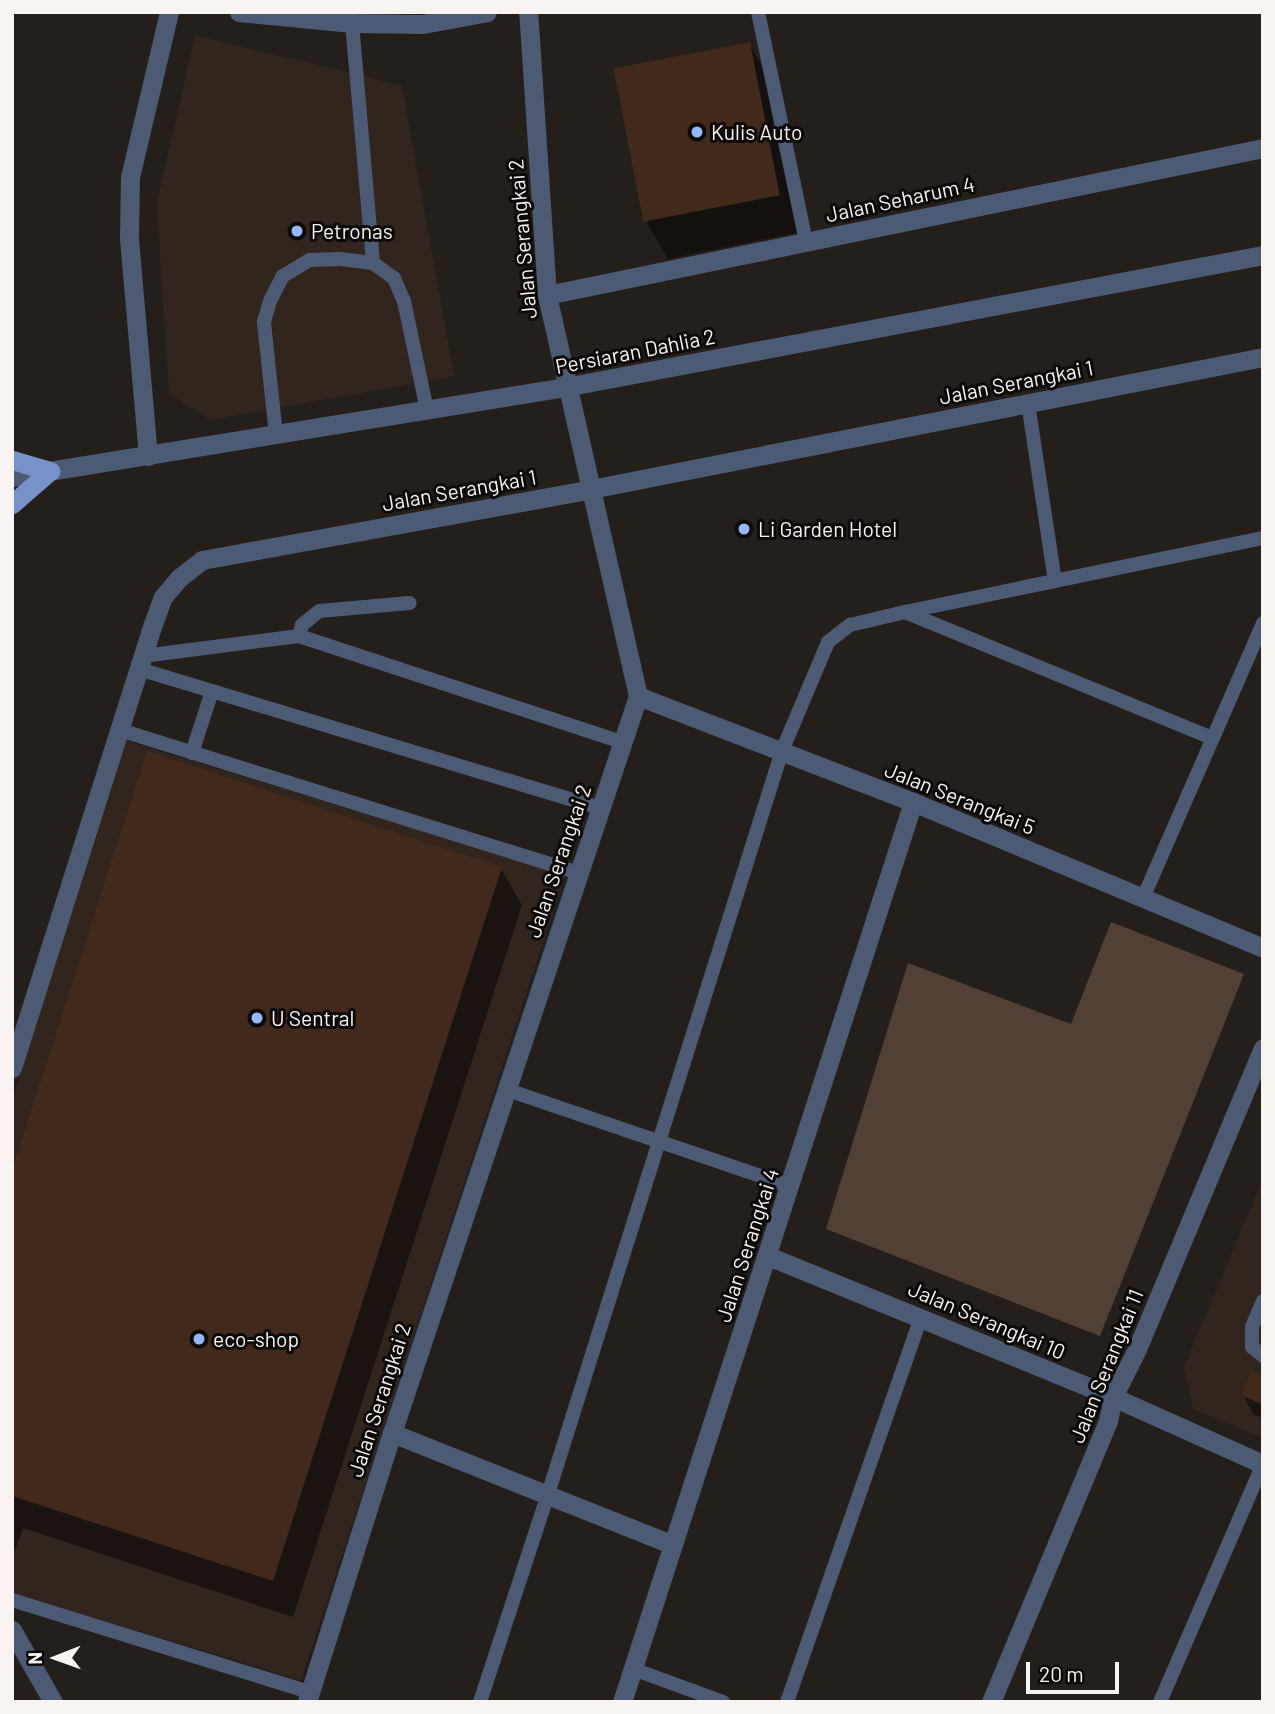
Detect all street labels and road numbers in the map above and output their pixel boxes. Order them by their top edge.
street label: Jalan Serangkai 2 [502,158,542,320]
street label: Jalan Seharum 4 [823,171,977,227]
street label: Persiaran Dahlia 2 [553,323,717,379]
street label: Jalan Serangkai 1 [937,355,1095,409]
street label: Jalan Serangkai 1 [380,464,538,516]
street label: Jalan Serangkai 5 [881,756,1039,840]
street label: Jalan Serangkai 2 [520,781,596,941]
street label: Jalan Serangkai 4 [710,1165,784,1325]
street label: Jalan Serangkai 10 [905,1276,1069,1364]
street label: Jalan Serangkai 11 [1064,1285,1148,1447]
street label: Jalan Serangkai 2 [342,1320,416,1480]

